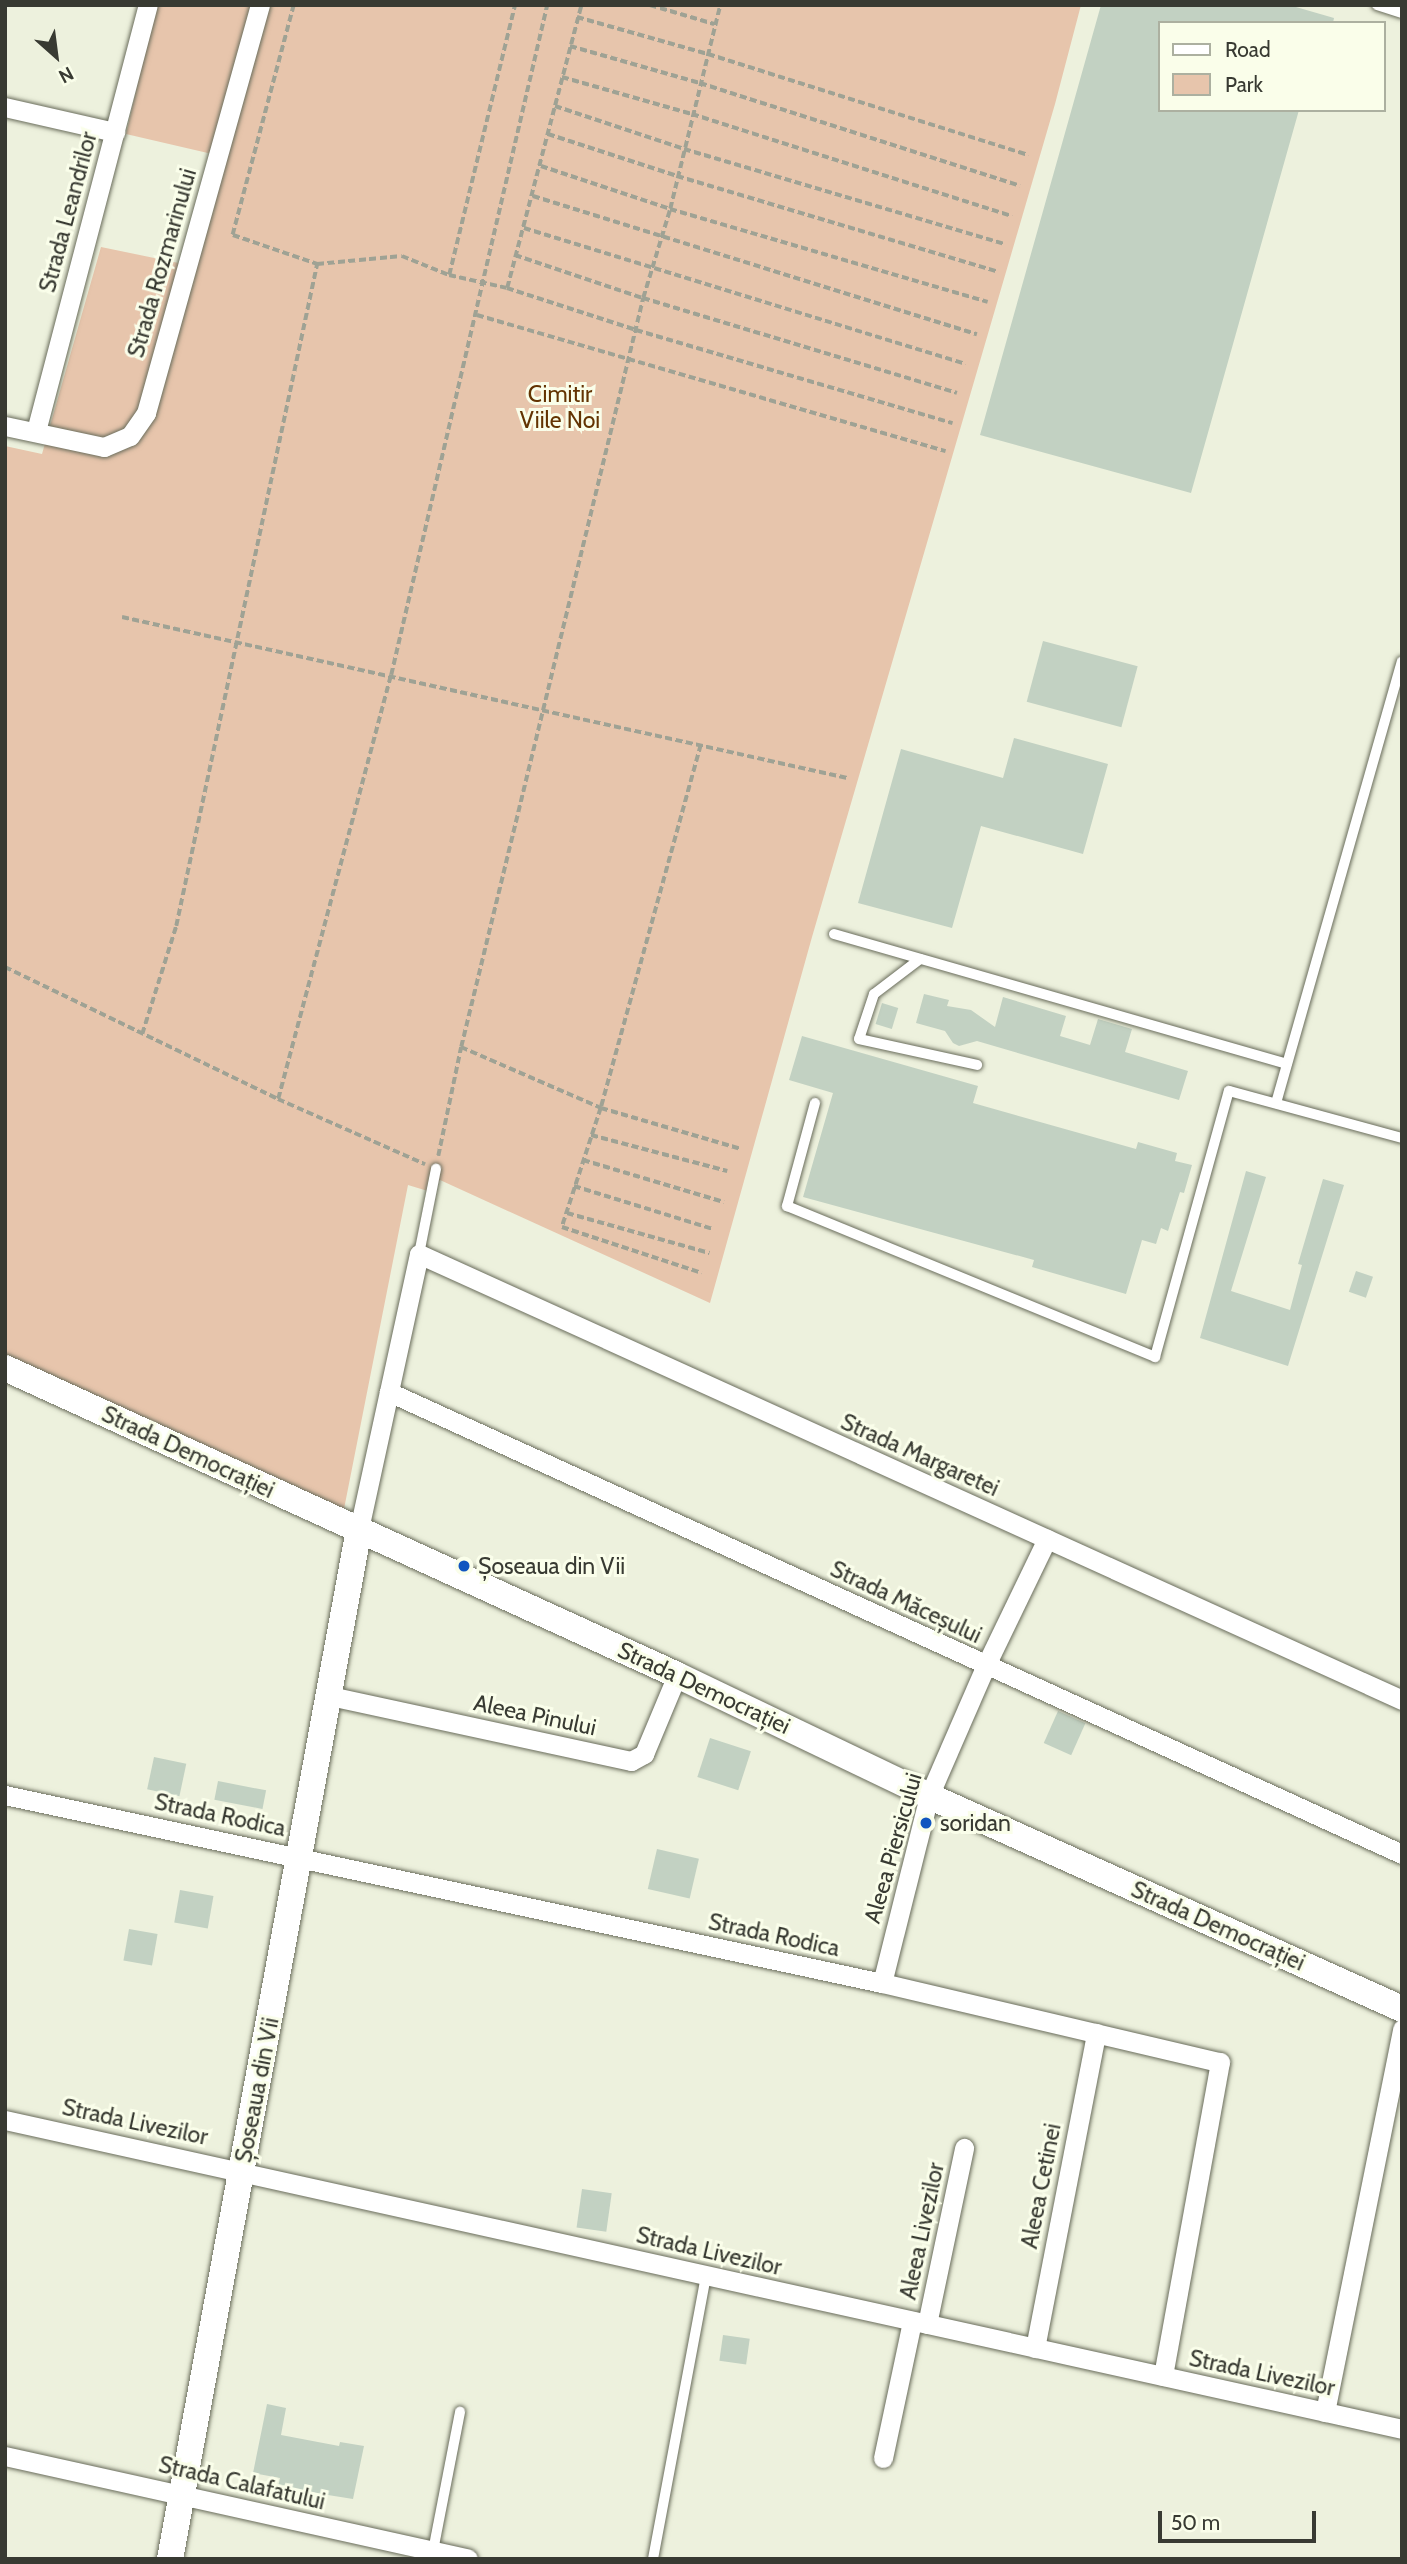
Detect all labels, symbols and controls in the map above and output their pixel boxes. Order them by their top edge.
north arrow [21,21,91,91]
legend [1158,21,1386,112]
text: Road [1225,37,1271,62]
text: N [55,62,77,88]
text: Park [1225,72,1263,97]
street label: Strada Leandrilor [33,129,103,295]
street label: Strada Rozmarinului [122,165,202,361]
park label: Cimitir Viile Noi [520,380,600,434]
street label: Strada Democrației [97,1400,279,1504]
street label: Strada Margaretei [837,1408,1003,1502]
place label: Șoseaua din Vii [478,1552,625,1580]
street label: Strada Măceșului [826,1555,986,1649]
marker: Șoseaua din Vii [456,1558,472,1574]
street label: Strada Democrației [613,1636,795,1740]
street label: Aleea Pinului [471,1689,599,1741]
street label: Aleea Piersicului [858,1770,928,1926]
street label: Strada Rodica [152,1788,288,1842]
place label: soridan [940,1809,1011,1837]
marker: soridan [918,1815,934,1831]
street label: Strada Democrației [1127,1875,1309,1977]
street label: Strada Rodica [706,1908,842,1962]
street label: Șoseaua din Vii [229,2015,285,2165]
street label: Strada Livezilor [60,2093,210,2151]
street label: Aleea Cetinei [1015,2121,1067,2251]
street label: Aleea Livezilor [894,2160,950,2302]
street label: Strada Livezilor [634,2221,784,2281]
street label: Strada Livezilor [1187,2344,1337,2402]
street label: Strada Calafatului [156,2450,328,2516]
scale bar [1162,2498,1320,2542]
text: 50 m [1171,2510,1220,2535]

